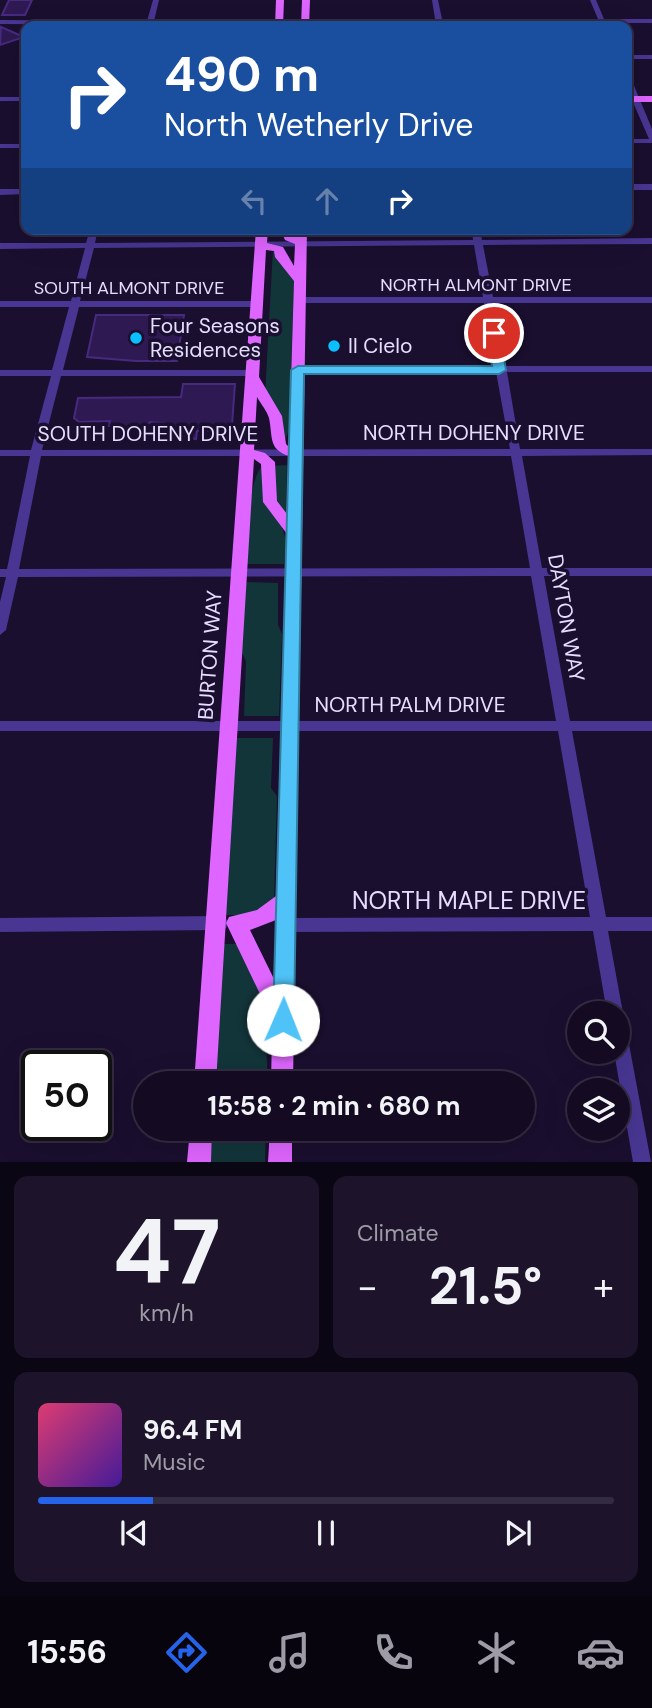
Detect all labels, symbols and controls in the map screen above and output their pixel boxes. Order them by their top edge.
text: 490 m [164,42,319,106]
icon: right [49,49,140,140]
text: North Wetherly Drive [164,104,474,146]
icon: left [235,182,273,220]
icon: ahead [308,182,346,220]
icon: right [381,182,419,220]
street label: NORTH ALMONT DRIVE [380,273,572,297]
street label: SOUTH ALMONT DRIVE [34,276,224,300]
pin [464,303,524,363]
place label: Four Seasons Residences [150,312,280,364]
icon: arrive [475,314,513,352]
marker: Four Seasons Residences [128,330,144,346]
place label: Il Cielo [348,332,412,360]
marker: Il Cielo [326,338,342,354]
street label: NORTH DOHENY DRIVE [363,419,585,447]
street label: SOUTH DOHENY DRIVE [38,420,258,448]
street label: DAYTON WAY [541,552,591,684]
street label: BURTON WAY [192,589,228,721]
street label: NORTH PALM DRIVE [314,691,506,719]
street label: NORTH MAPLE DRIVE [352,885,586,916]
position arrow [246,983,320,1057]
map controls [567,1001,630,1141]
button: search [567,1001,630,1064]
speed limit sign: 50 [21,1050,112,1141]
button: layers [567,1078,630,1141]
text: 15:58 · 2 min · 680 m [208,1089,460,1123]
text: 47 [112,1193,221,1311]
text: Climate [357,1218,439,1248]
text: 21.5° [429,1252,542,1320]
text: − [357,1262,378,1312]
text: + [593,1262,614,1312]
text: km/h [139,1298,194,1328]
text: 96.4 FM [143,1413,242,1447]
text: Music [143,1447,206,1477]
icon: previous [115,1514,153,1552]
icon: pause [307,1514,345,1552]
icon: next [499,1514,537,1552]
icon: directions [162,1628,211,1677]
icon: music [265,1628,314,1677]
icon: phone [369,1628,418,1677]
icon: climate [472,1628,521,1677]
icon: car [576,1628,625,1677]
text: 15:56 [27,1631,107,1673]

